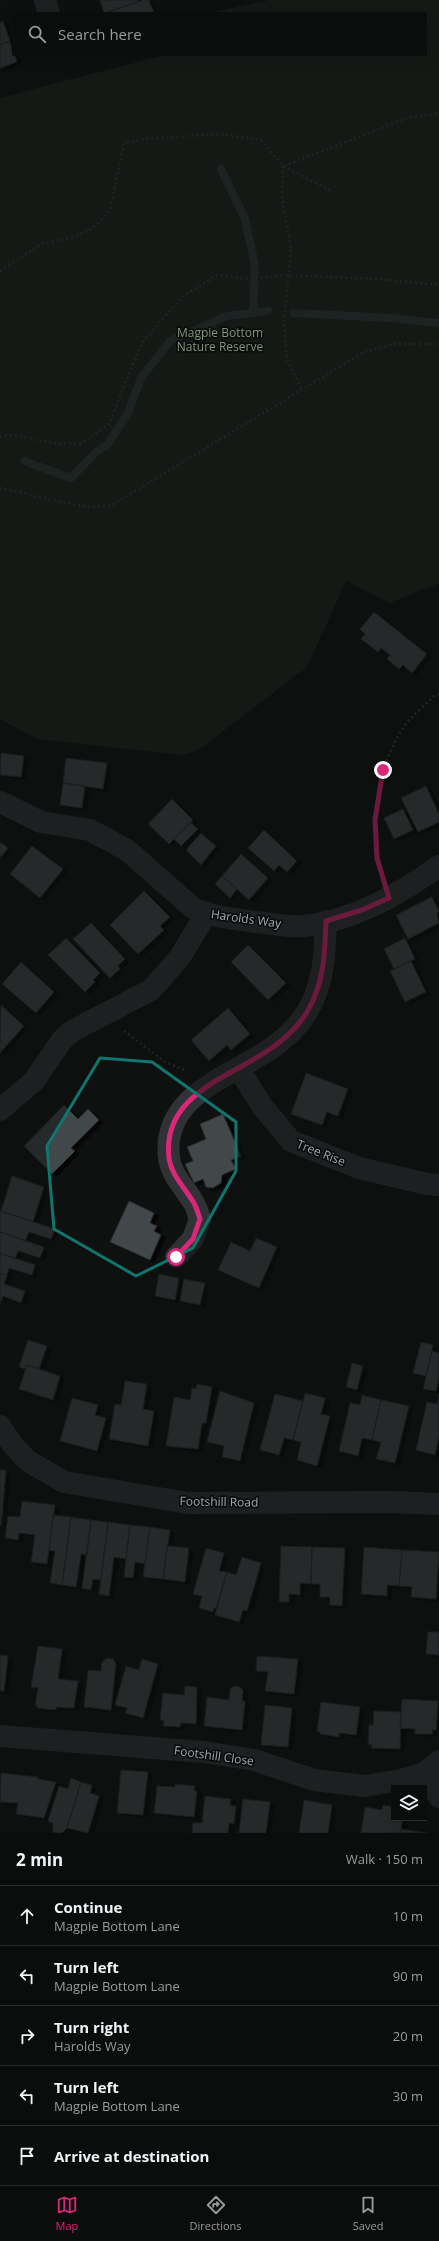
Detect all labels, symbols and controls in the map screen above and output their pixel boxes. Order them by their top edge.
search box [12,12,427,56]
icon: search [26,23,48,45]
text: Search here [58,24,142,44]
park label: Magpie Bottom Nature Reserve [177,324,263,355]
route end [374,761,392,779]
street label: Harolds Way [210,905,283,932]
street label: Tree Rise [294,1135,348,1170]
route start [167,1248,185,1266]
street label: Footshill Road [179,1492,259,1511]
street label: Footshill Close [173,1741,255,1770]
map controls [391,1785,427,1821]
button: layers [391,1785,427,1821]
text: 2 min [16,1848,63,1871]
text: Walk · 150 m [346,1850,423,1868]
text: Continue [54,1897,122,1917]
icon: ahead [16,1905,38,1927]
text: 10 m [393,1907,423,1925]
text: Magpie Bottom Lane [54,1917,180,1935]
text: Turn left [54,1957,119,1977]
icon: left [16,1965,38,1987]
text: 90 m [393,1967,423,1985]
text: Magpie Bottom Lane [54,1977,180,1995]
text: Turn right [54,2017,129,2037]
icon: right [16,2025,38,2047]
text: 20 m [393,2027,423,2045]
text: Harolds Way [54,2037,131,2055]
text: Turn left [54,2077,119,2097]
icon: left [16,2085,38,2107]
text: 30 m [393,2087,423,2105]
text: Magpie Bottom Lane [54,2097,180,2115]
icon: arrive [16,2145,38,2167]
text: Arrive at destination [54,2146,209,2166]
tab: Map [56,2194,78,2233]
tab: Directions [190,2194,242,2233]
tab: Saved [353,2194,383,2233]

